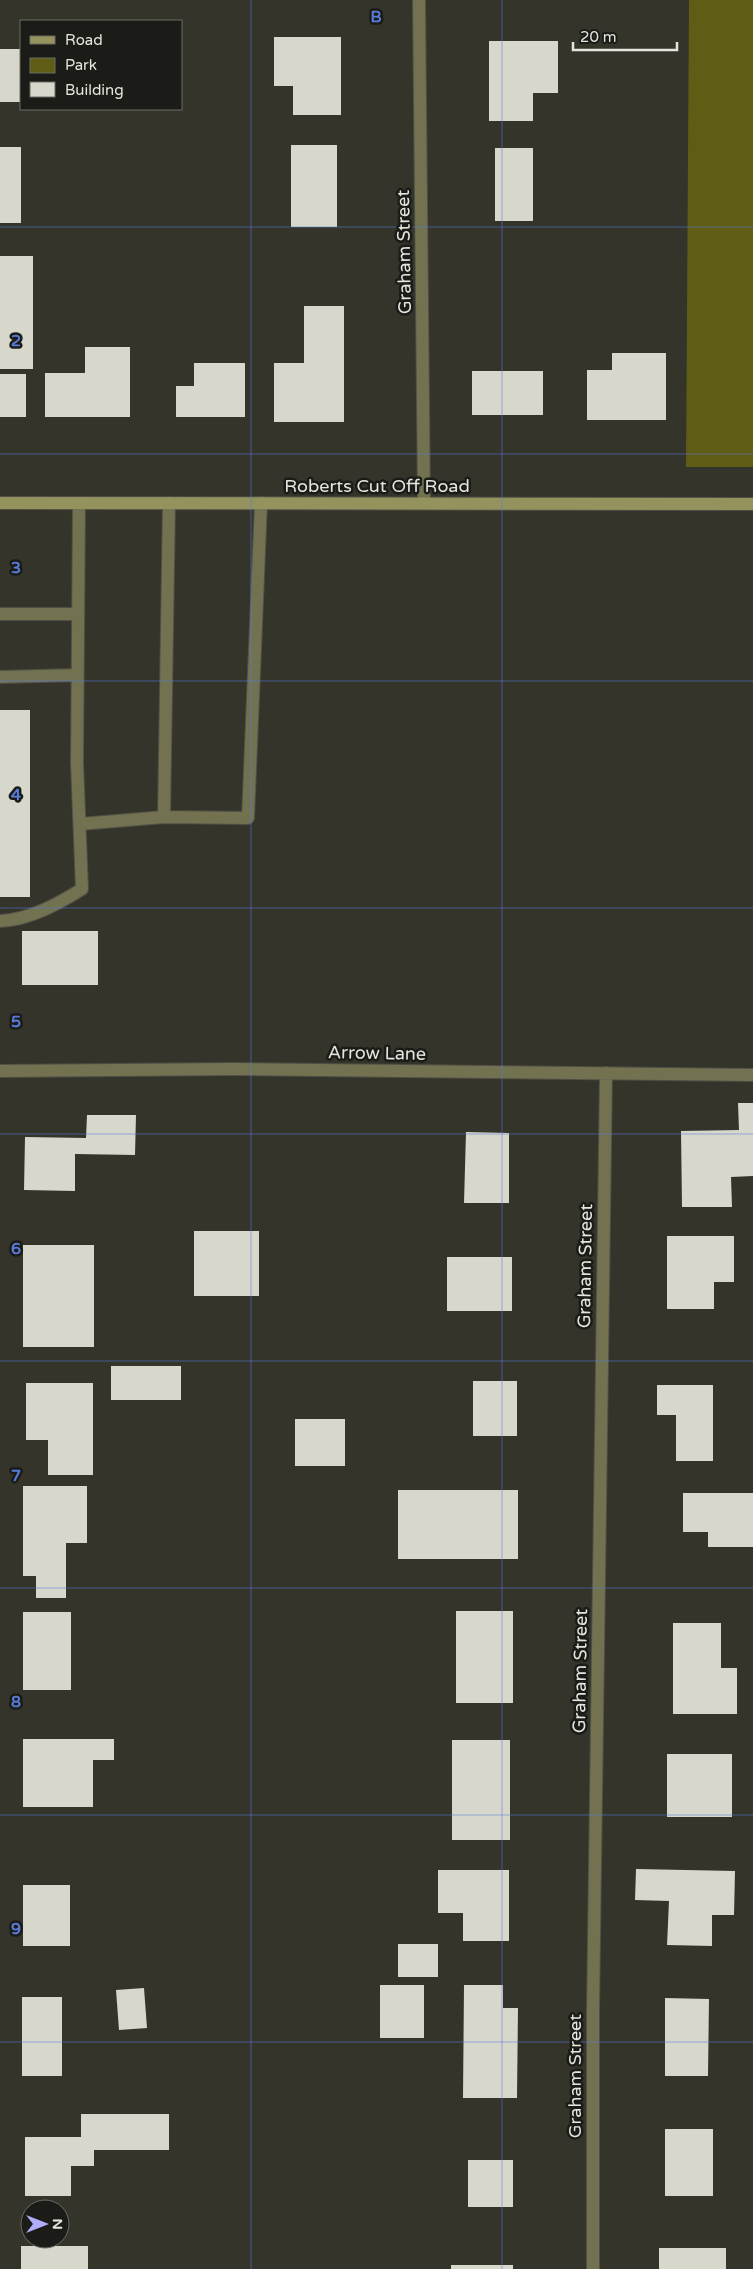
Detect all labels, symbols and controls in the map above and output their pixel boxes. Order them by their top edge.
text: B [370,7,382,27]
legend [20,20,182,110]
scale bar [573,20,677,52]
text: 20 m [580,28,617,46]
text: Road [65,31,103,49]
text: Park [65,56,97,74]
text: Building [65,81,124,99]
street label: Graham Street [392,190,416,314]
text: 2 [11,331,21,351]
street label: Roberts Cut Off Road [284,475,470,497]
text: 3 [11,558,21,578]
text: 4 [11,785,21,805]
text: 5 [11,1012,21,1032]
street label: Arrow Lane [328,1041,426,1065]
street label: Graham Street [573,1204,597,1328]
text: 6 [11,1239,21,1259]
text: 7 [11,1466,21,1486]
street label: Graham Street [568,1609,592,1733]
text: 8 [11,1692,21,1712]
text: 9 [11,1919,21,1939]
street label: Graham Street [564,2014,586,2138]
north arrow [20,2199,70,2249]
text: N [49,2218,66,2230]

